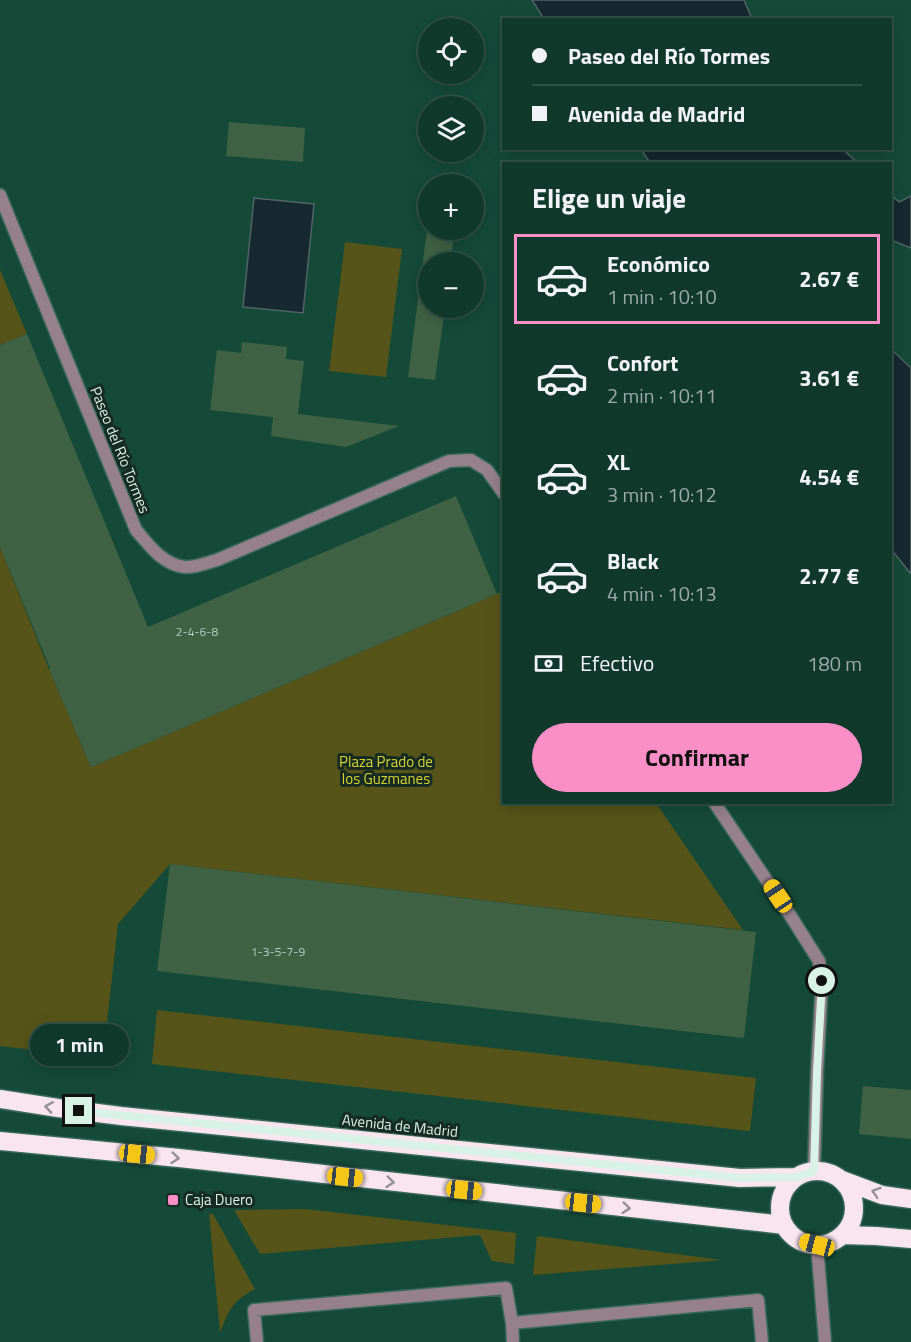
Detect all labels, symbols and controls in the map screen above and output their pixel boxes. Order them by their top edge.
map controls [418,18,484,318]
button: locate [418,18,484,84]
text: Paseo del Río Tormes [568,39,770,73]
button: layers [418,96,484,162]
text: Avenida de Madrid [568,97,745,131]
button: + [418,174,484,240]
text: Elige un viaje [532,177,686,218]
text: Económico [607,247,710,281]
button: − [418,252,484,318]
icon: car [535,252,589,306]
text: 2.67 € [799,262,859,296]
text: 1 min · 10:10 [607,281,717,312]
text: Confort [607,346,678,380]
icon: car [535,351,589,405]
text: 3.61 € [799,361,859,395]
text: 2 min · 10:11 [607,380,717,411]
street label: Paseo del Río Tormes [85,383,156,517]
text: XL [607,445,630,479]
icon: car [535,450,589,504]
text: 4.54 € [799,460,859,494]
text: 3 min · 10:12 [607,479,717,510]
text: Black [607,544,659,578]
icon: car [535,549,589,603]
text: 2.77 € [799,559,859,593]
text: 4 min · 10:13 [607,578,717,609]
house number: 2-4-6-8 [176,622,219,641]
text: Efectivo [580,646,654,680]
icon: cash [532,647,565,680]
text: 180 m [807,648,862,679]
button: Confirmar [532,723,862,792]
park label: Plaza Prado de los Guzmanes [339,750,433,790]
car [760,876,796,916]
house number: 1-3-5-7-9 [251,942,306,961]
route start [808,967,835,994]
callout: 1 min [29,1024,128,1066]
text: 1 min [55,1029,104,1060]
route end [65,1097,92,1124]
one-way arrow [44,1101,54,1113]
street label: Avenida de Madrid [341,1108,459,1143]
car [118,1143,156,1165]
one-way arrow [171,1151,180,1164]
car [326,1166,364,1188]
one-way arrow [385,1175,395,1188]
car [445,1179,483,1201]
one-way arrow [871,1187,882,1200]
place label: Caja Duero [185,1188,253,1211]
car [564,1192,602,1214]
marker: Caja Duero [166,1193,180,1207]
one-way arrow [621,1201,630,1214]
car [797,1232,837,1258]

